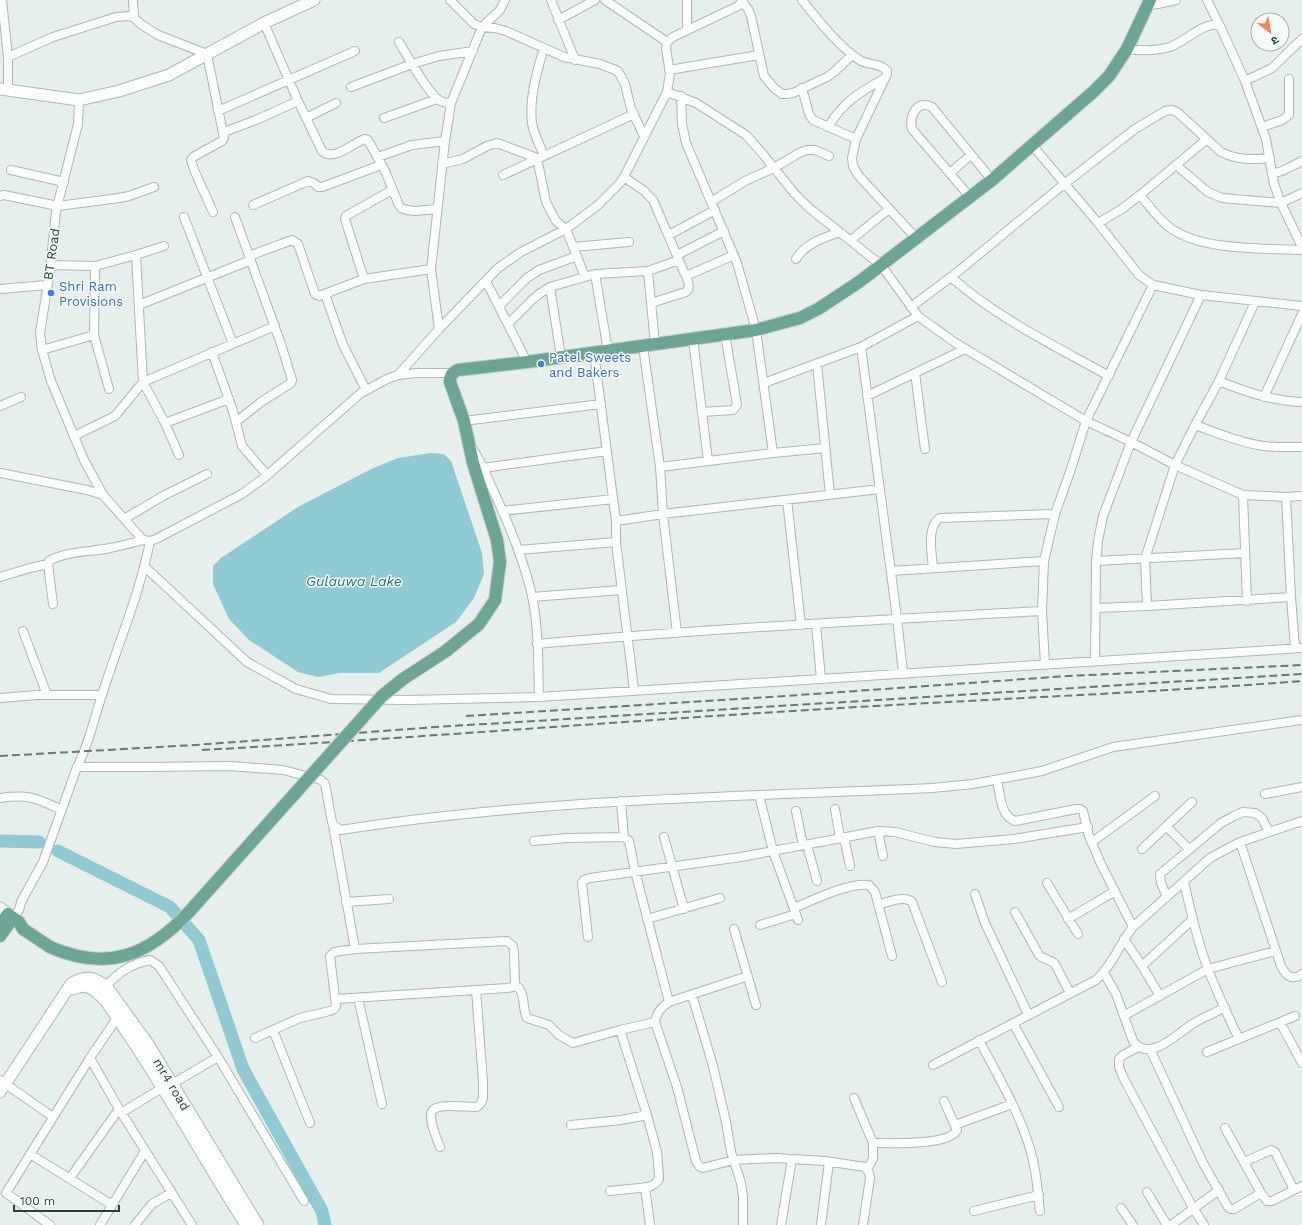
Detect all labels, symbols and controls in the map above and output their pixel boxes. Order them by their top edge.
north arrow [1250,12,1290,52]
text: उ [1268,33,1281,48]
street label: BT Road [40,227,63,281]
place label: Shri Ram Provisions [59,279,123,309]
marker: Shri Ram Provisions [46,288,56,298]
place label: Patel Sweets and Bakers [549,350,631,380]
marker: Patel Sweets and Bakers [536,359,546,369]
water label: Gulauwa Lake [306,573,402,589]
street label: mr4 road [150,1055,193,1113]
scale bar [14,1187,119,1213]
text: 100 m [20,1194,55,1208]

